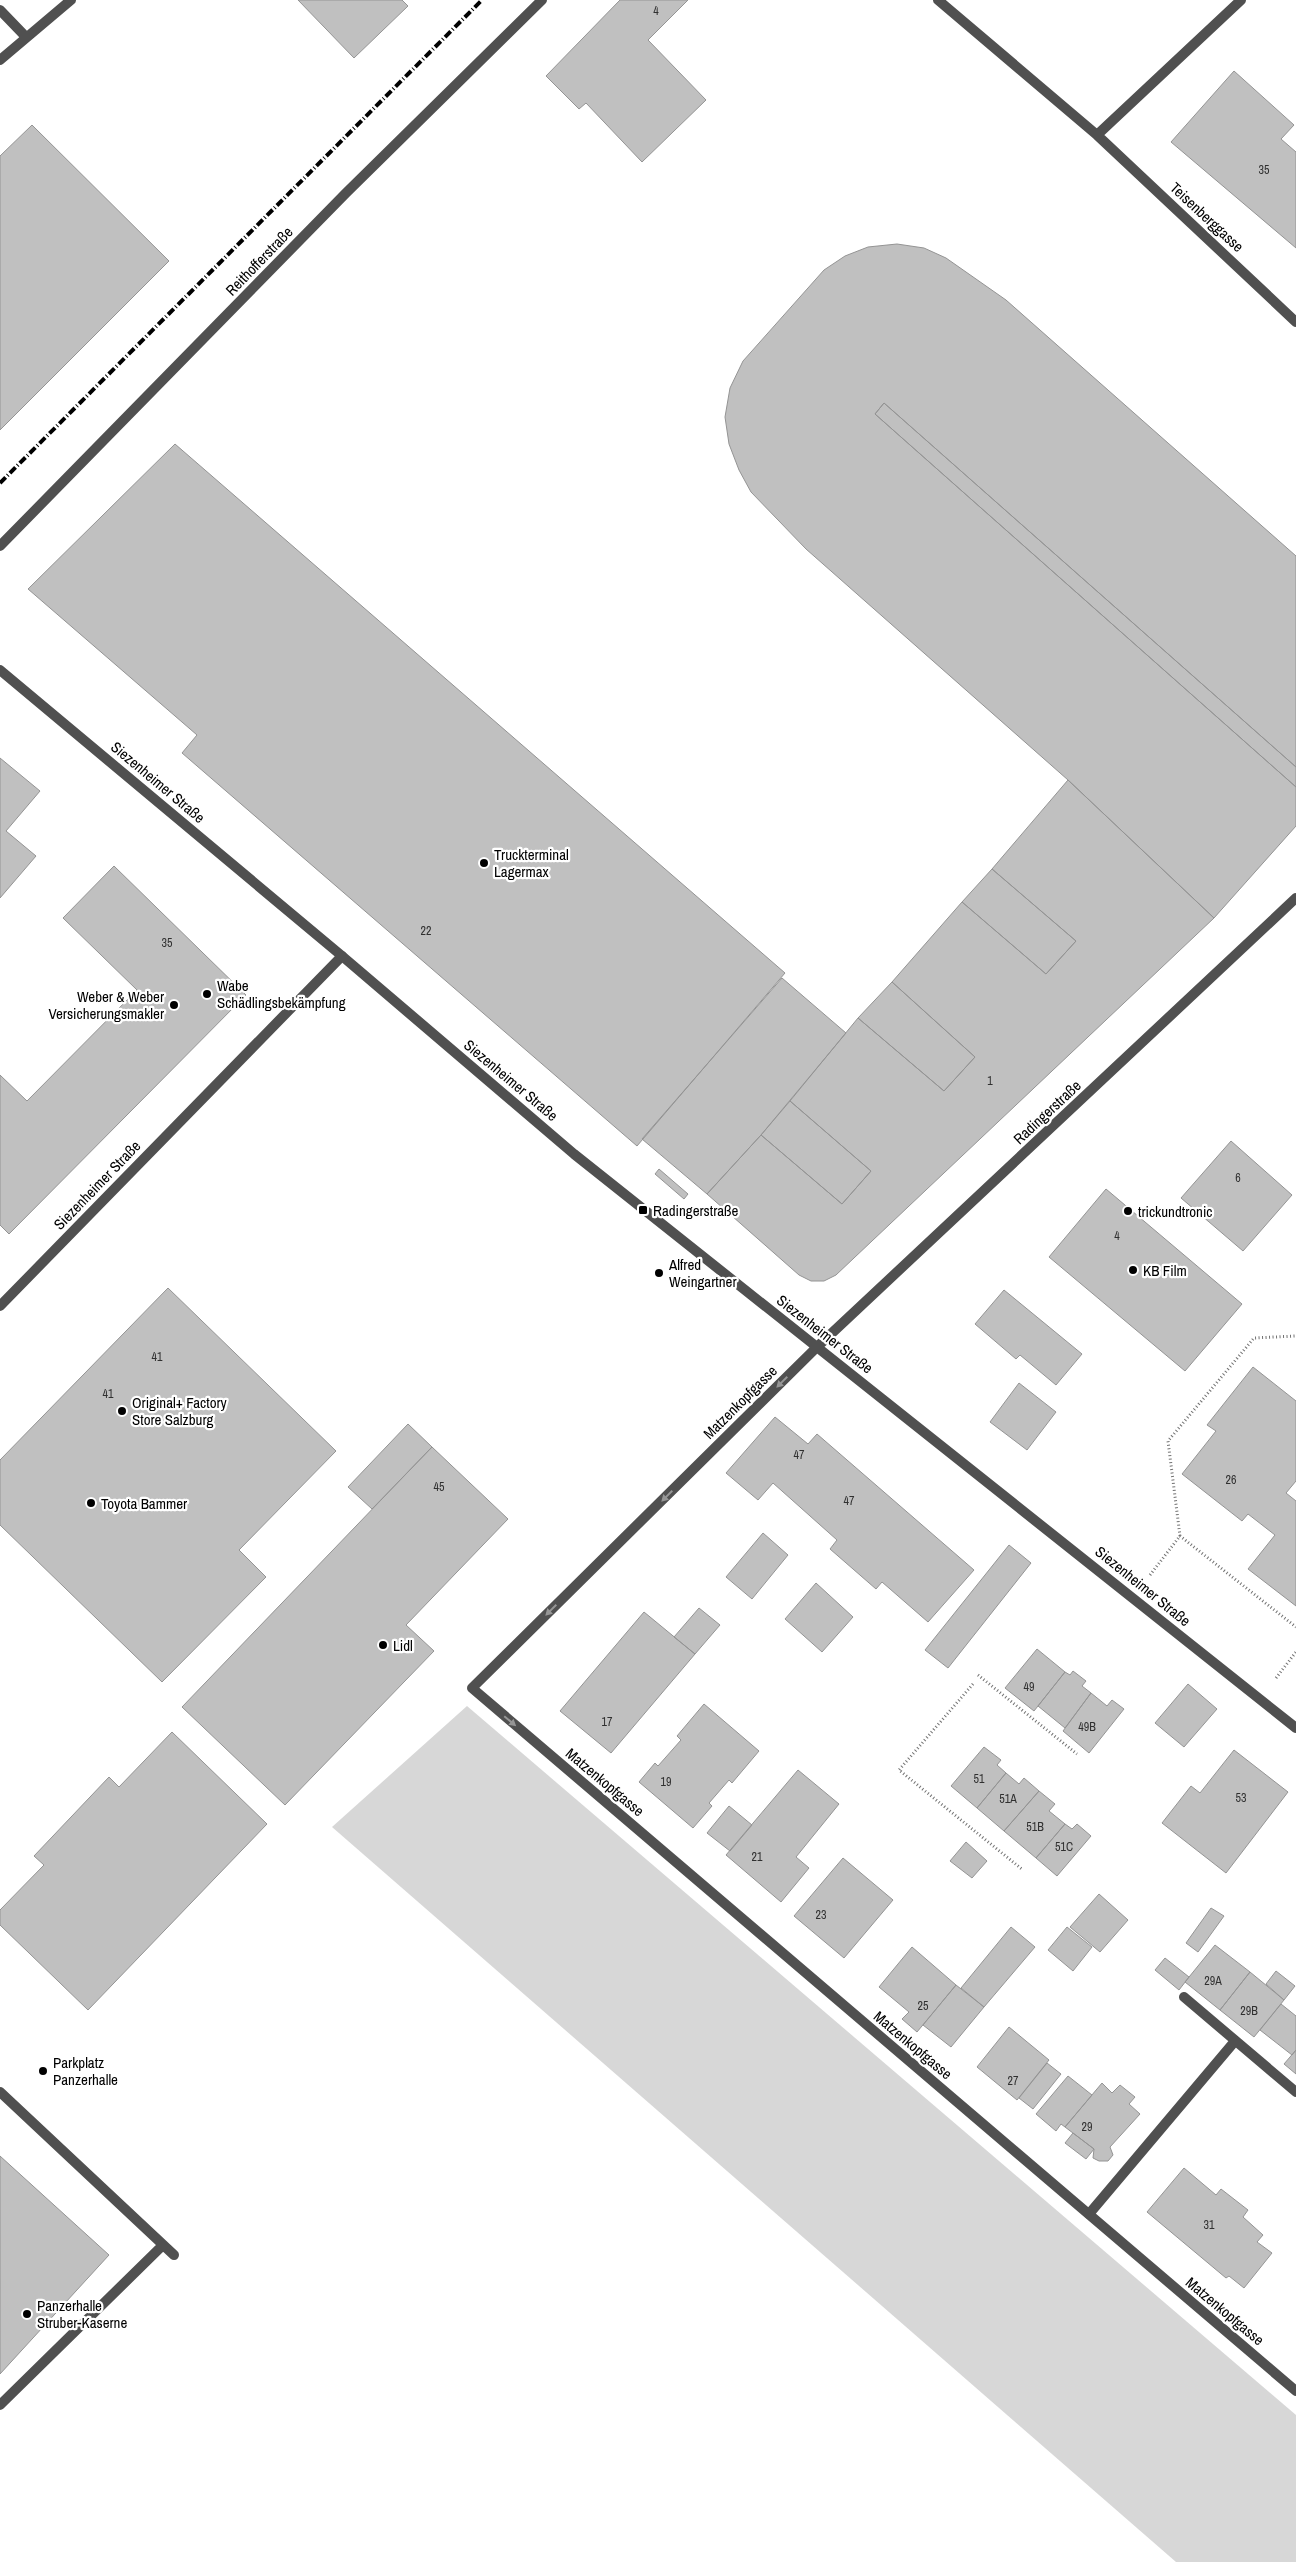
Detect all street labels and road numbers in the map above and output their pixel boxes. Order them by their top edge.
street label: Teisenberggasse [1166,177,1249,257]
street label: Reithofferstraße [221,222,297,300]
street label: Siezenheimer Straße [106,736,210,828]
street label: Siezenheimer Straße [459,1034,563,1126]
street label: Radingerstraße [1009,1075,1086,1149]
street label: Siezenheimer Straße [49,1136,145,1234]
street label: Siezenheimer Straße [772,1290,878,1378]
street label: Matzenkopfgasse [698,1360,782,1444]
street label: Siezenheimer Straße [1091,1541,1195,1631]
street label: Matzenkopfgasse [561,1743,649,1821]
street label: Matzenkopfgasse [869,2006,957,2084]
street label: Matzenkopfgasse [1181,2272,1269,2350]

